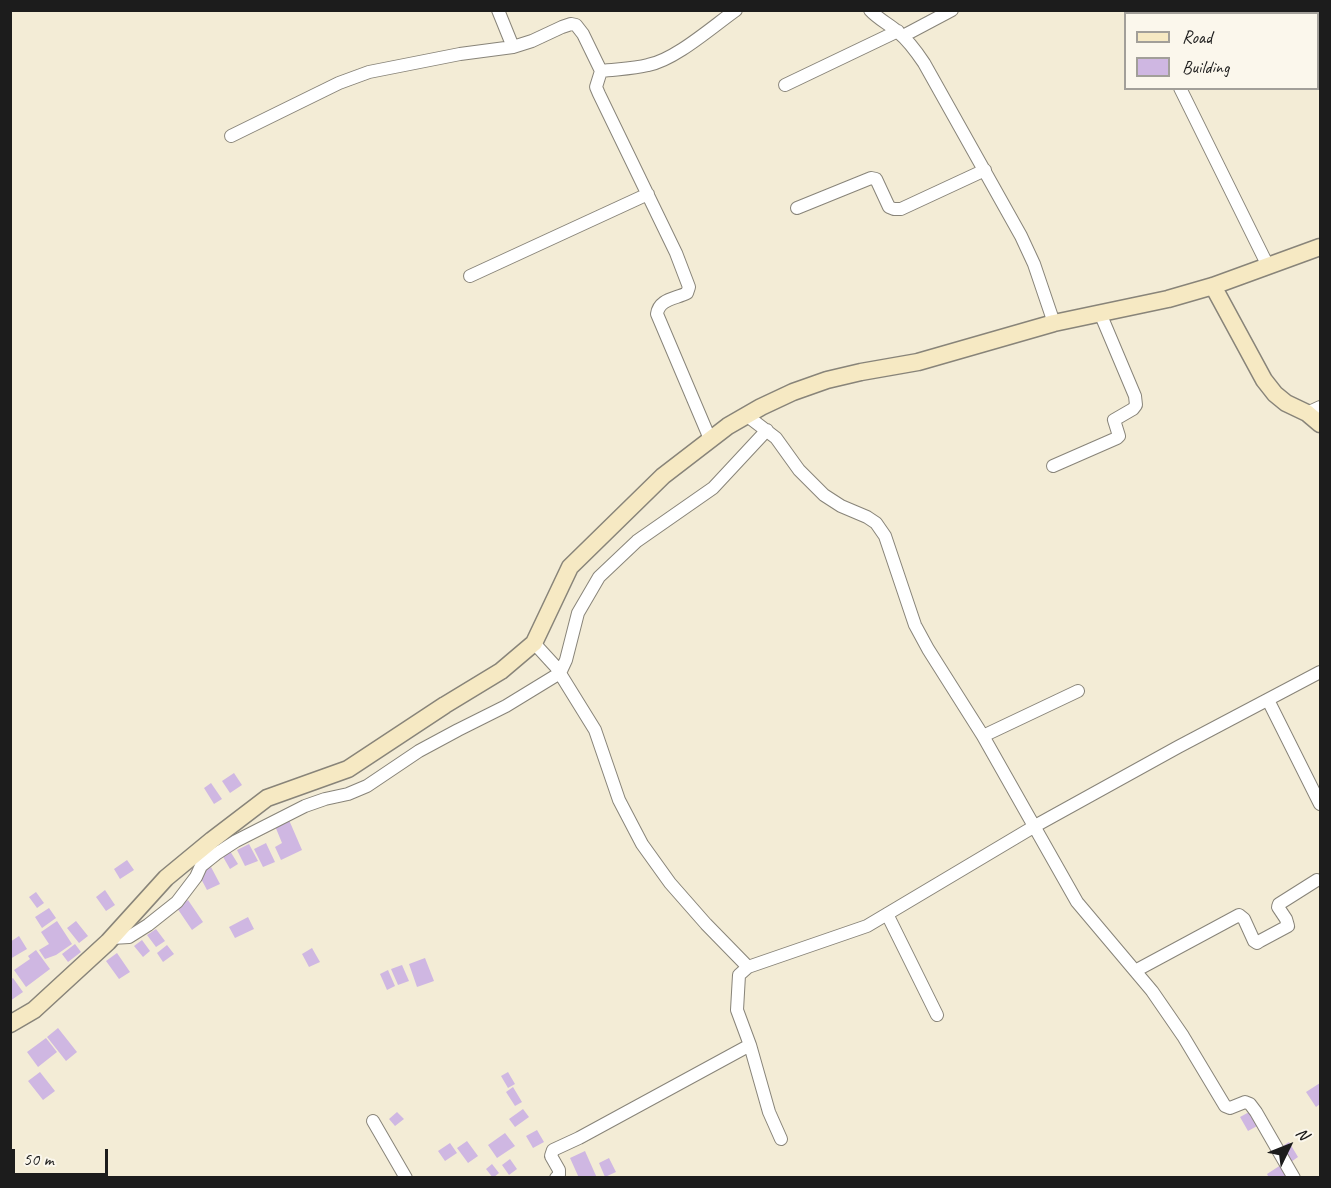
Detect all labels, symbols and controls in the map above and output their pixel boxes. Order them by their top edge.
legend [1124,12,1319,90]
text: Road [1182,26,1212,48]
text: Building [1182,56,1229,78]
north arrow [1259,1116,1319,1176]
text: N [1291,1123,1313,1144]
scale bar [15,1137,111,1175]
text: 50 m [23,1148,54,1170]

